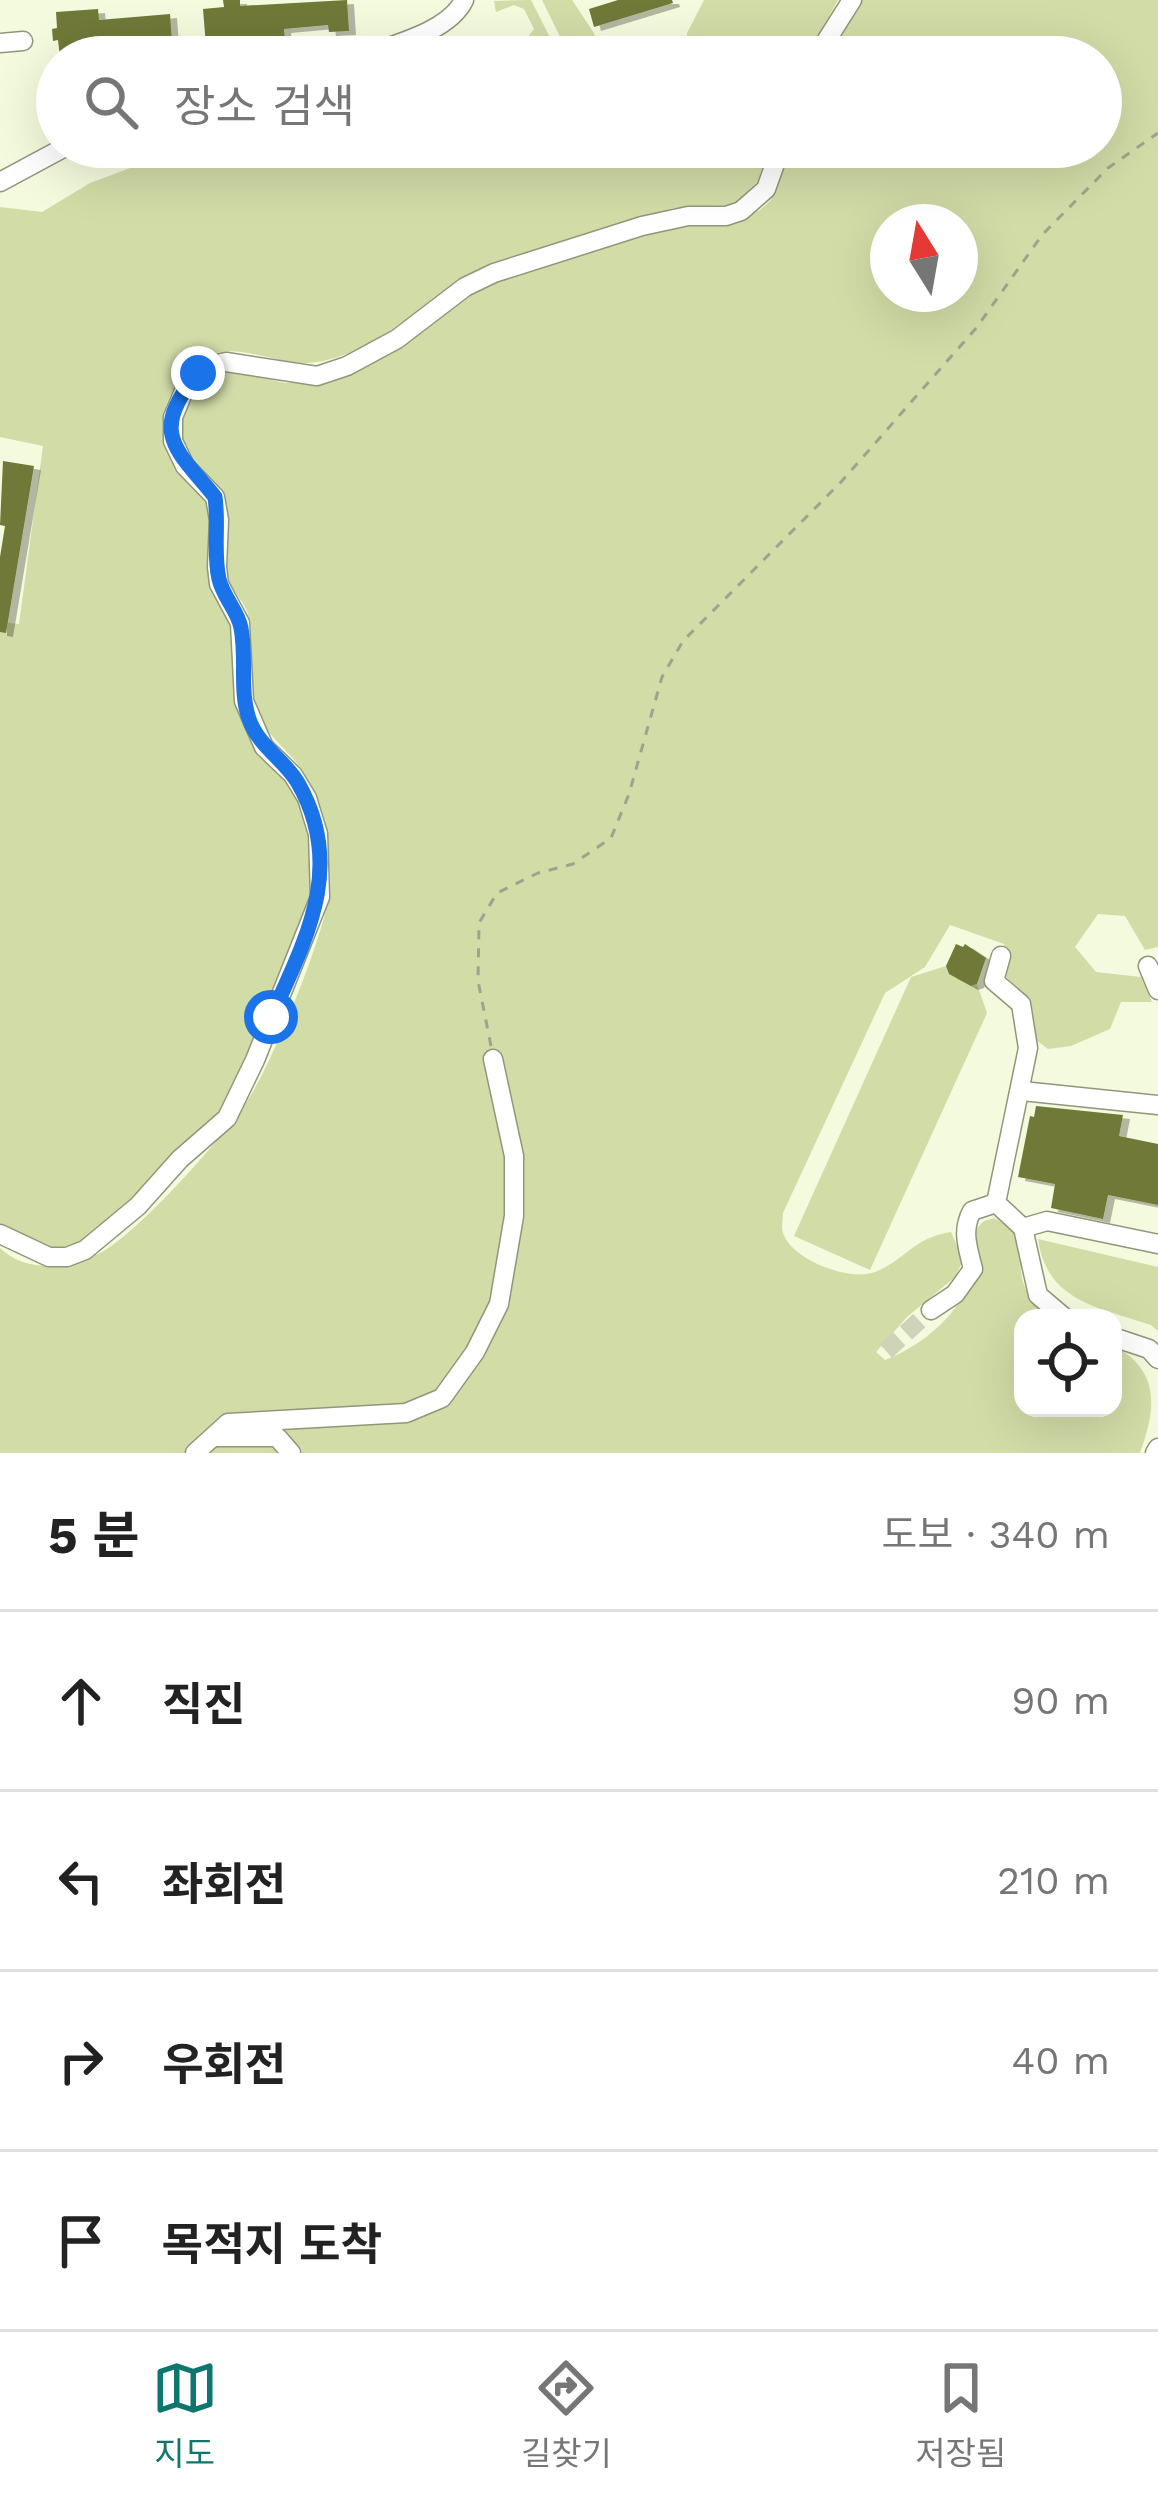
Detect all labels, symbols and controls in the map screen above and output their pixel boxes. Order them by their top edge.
search box [36,36,1122,168]
icon: search [78,69,144,135]
text: 장소 검색 [174,80,355,133]
north arrow [870,204,978,312]
route end [171,346,225,400]
route start [244,990,298,1044]
map controls [1014,1309,1122,1417]
button: locate [1014,1309,1122,1417]
text: 5 분 [48,1506,139,1565]
text: 도보 · 340 m [882,1512,1110,1557]
icon: ahead [48,1668,114,1734]
text: 직진 [162,1678,245,1731]
text: 90 m [1011,1678,1110,1723]
icon: left [48,1848,114,1914]
text: 좌회전 [162,1858,286,1911]
text: 210 m [997,1858,1110,1903]
icon: right [48,2028,114,2094]
text: 우회전 [162,2038,286,2091]
text: 40 m [1011,2038,1110,2083]
icon: arrive [48,2208,114,2274]
text: 목적지 도착 [162,2218,382,2271]
tab: 지도 [152,2355,218,2475]
tab: 길찾기 [521,2355,612,2475]
tab: 저장됨 [915,2355,1006,2475]

